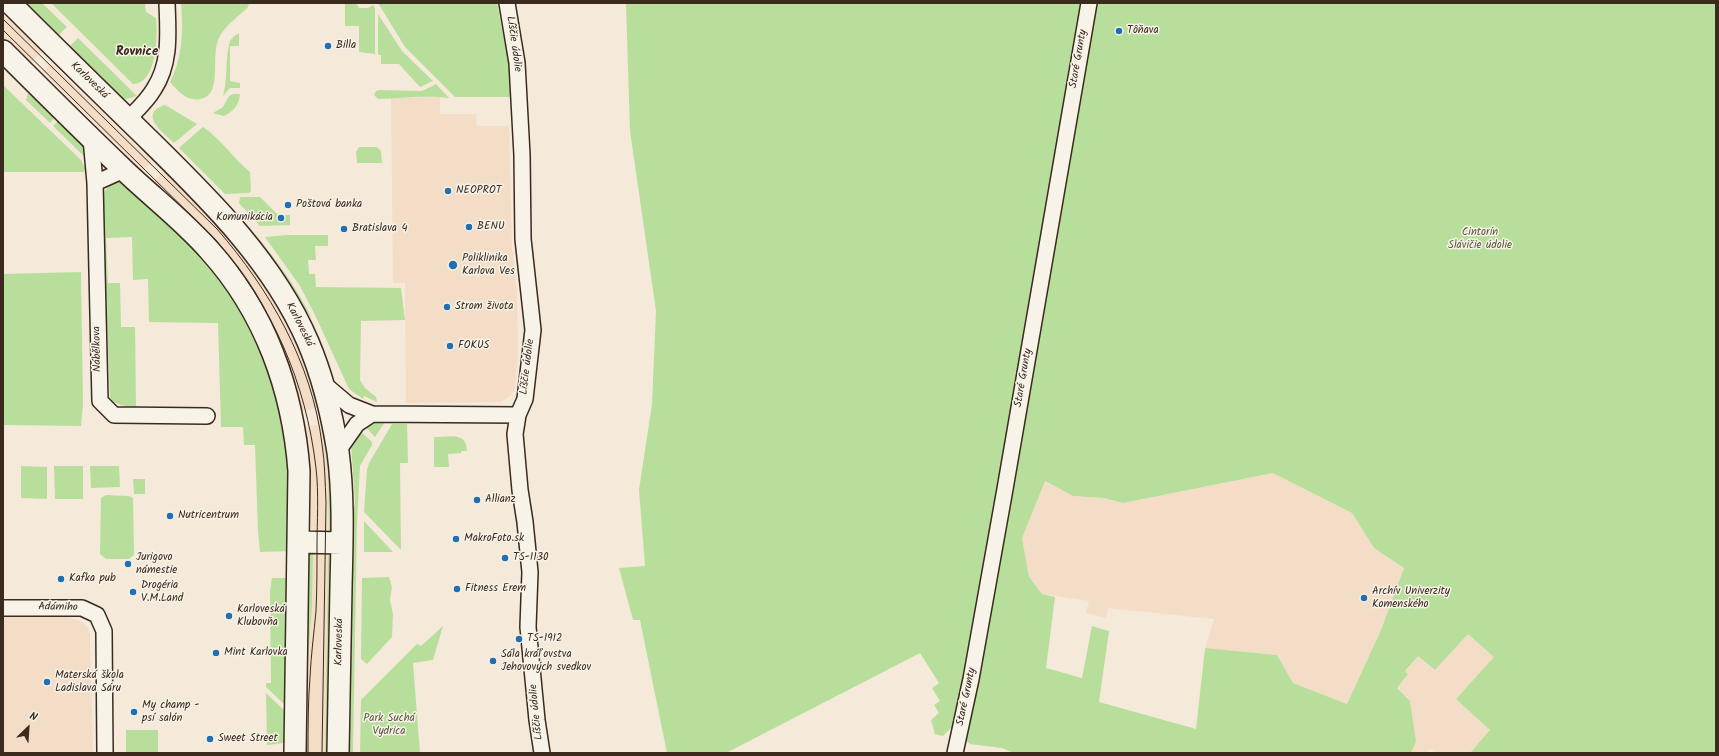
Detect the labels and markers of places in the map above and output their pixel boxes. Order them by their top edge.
place label: Tôňava [1127,24,1159,38]
marker: Tôňava [1114,26,1124,36]
place label: Billa [336,39,356,53]
marker: Billa [323,41,333,51]
place label: NEOPROT [456,184,502,198]
marker: NEOPROT [443,186,453,196]
place label: Poštová banka [296,198,362,212]
marker: Poštová banka [283,200,293,210]
place label: Komunikácia [216,211,273,225]
marker: Komunikácia [276,213,286,223]
place label: BENU [477,220,504,234]
place label: Bratislava 4 [352,222,407,236]
marker: BENU [464,222,474,232]
marker: Bratislava 4 [339,224,349,234]
place label: Poliklinika Karlova Ves [462,252,515,278]
marker: Poliklinika Karlova Ves [447,259,459,271]
place label: Strom života [455,300,513,314]
marker: Strom života [442,302,452,312]
place label: FOKUS [458,339,489,353]
marker: FOKUS [445,341,455,351]
place label: Allianz [485,493,516,507]
marker: Allianz [472,495,482,505]
place label: Nutricentrum [178,509,239,523]
marker: Nutricentrum [165,511,175,521]
place label: MakroFoto.sk [464,532,524,546]
marker: MakroFoto.sk [451,534,461,544]
place label: Jurigovo námestie [136,551,177,577]
place label: TS-1130 [513,551,548,565]
marker: TS-1130 [500,553,510,563]
marker: Jurigovo námestie [123,559,133,569]
place label: Kafka pub [69,572,116,586]
marker: Kafka pub [56,574,66,584]
place label: Drogéria V.M.Land [141,579,183,605]
place label: Fitness Erem [465,582,526,596]
marker: Fitness Erem [452,584,462,594]
place label: Archív Univerzity Komenského [1372,585,1450,611]
marker: Drogéria V.M.Land [128,587,138,597]
marker: Archív Univerzity Komenského [1359,593,1369,603]
place label: Karloveská Klubovňa [237,603,285,629]
marker: Karloveská Klubovňa [224,611,234,621]
place label: TS-1912 [527,632,562,646]
marker: TS-1912 [514,634,524,644]
place label: Mint Karlovka [224,646,288,660]
marker: Mint Karlovka [211,648,221,658]
place label: Sála kráľovstva Jehovových svedkov [501,648,591,674]
marker: Sála kráľovstva Jehovových svedkov [488,656,498,666]
place label: Materská škola Ladislava Sáru [55,669,124,695]
marker: Materská škola Ladislava Sáru [42,677,52,687]
place label: My champ - psí salón [142,699,200,725]
marker: My champ - psí salón [129,707,139,717]
place label: Sweet Street [218,732,278,746]
marker: Sweet Street [205,734,215,744]

